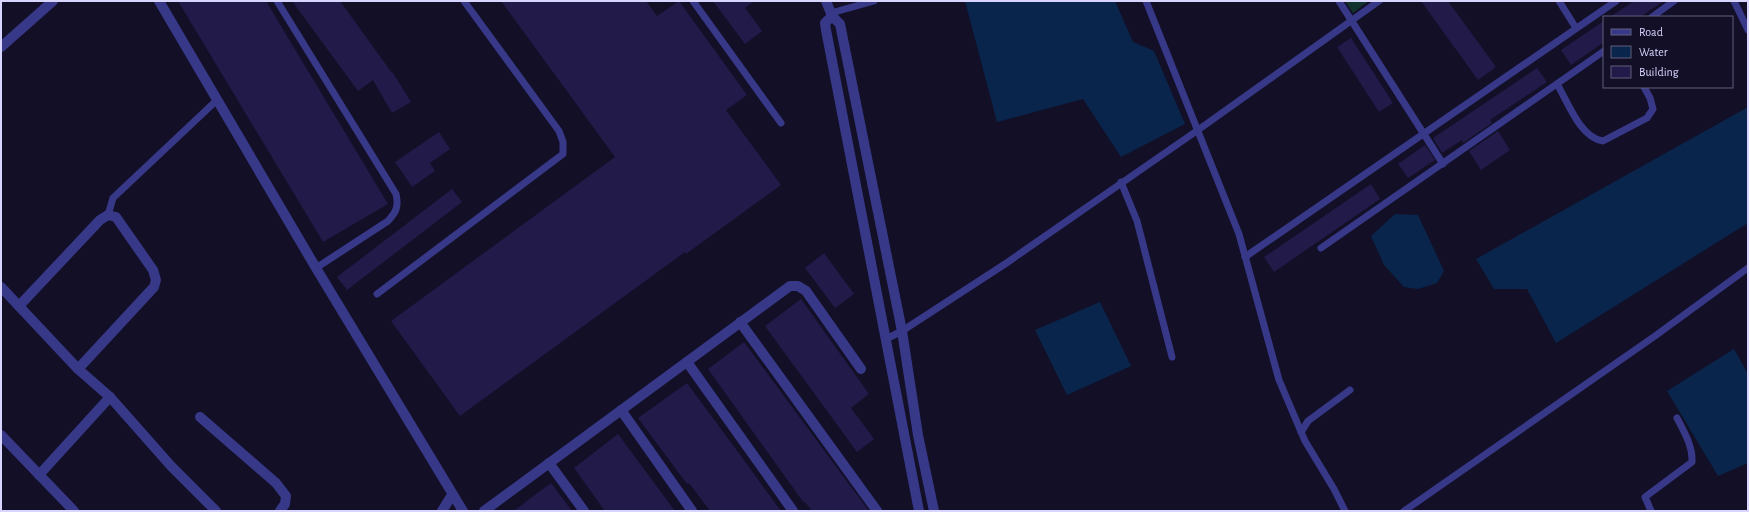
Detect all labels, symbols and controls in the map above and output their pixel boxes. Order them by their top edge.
legend [1603,16,1733,88]
text: Road [1639,26,1663,38]
text: Water [1639,46,1668,58]
text: Building [1639,66,1679,78]

